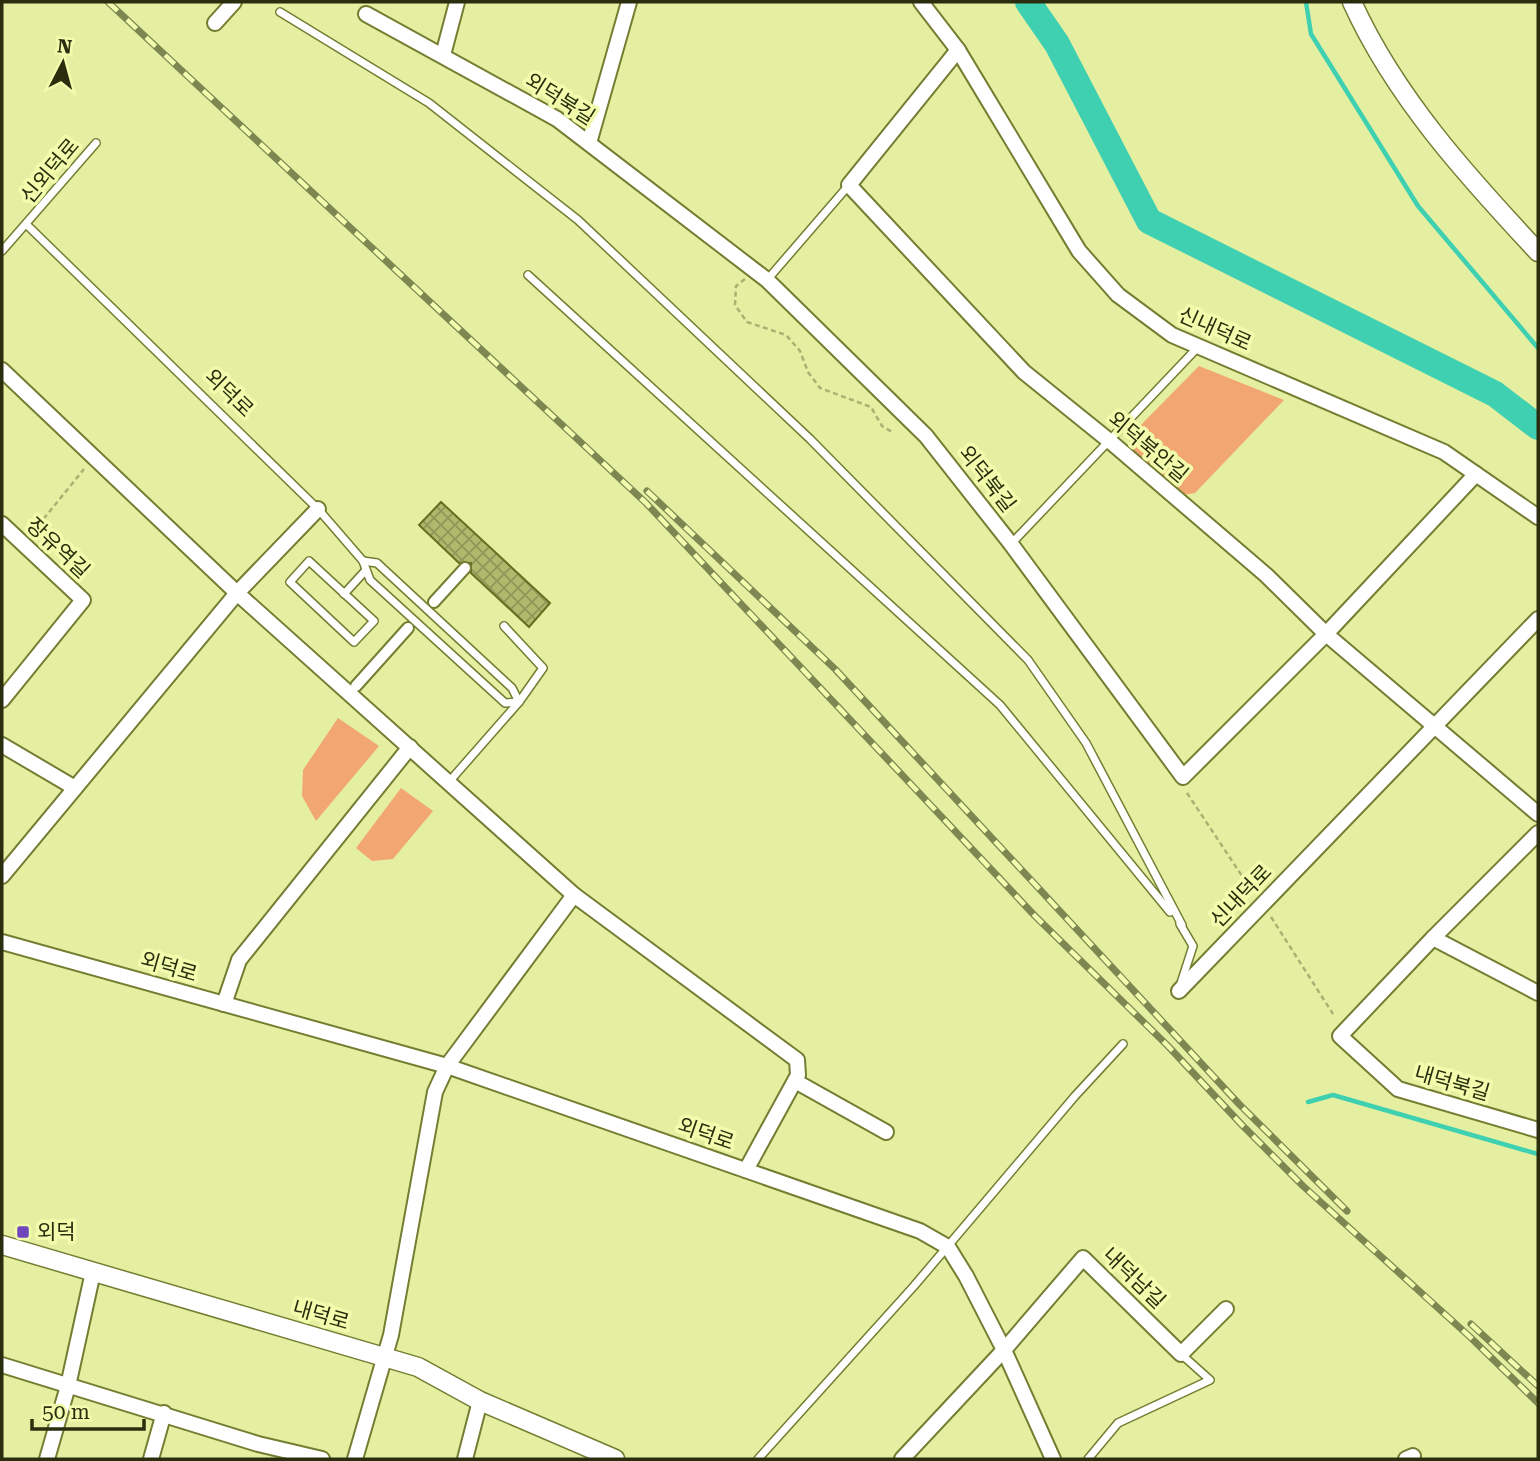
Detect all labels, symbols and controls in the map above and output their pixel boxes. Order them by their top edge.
north arrow [28,28,98,98]
text: N [56,34,74,59]
street label: 외덕북길 [521,68,599,130]
street label: 신외덕로 [16,134,84,208]
street label: 신내덕로 [1175,302,1255,356]
street label: 외덕로 [200,364,258,422]
street label: 외덕북안길 [1103,407,1193,487]
street label: 외덕북길 [954,441,1020,517]
street label: 장유역길 [22,513,94,583]
street label: 신내덕로 [1206,860,1276,932]
street label: 외덕로 [138,947,200,987]
street label: 내덕북길 [1412,1061,1492,1105]
street label: 외덕로 [675,1113,737,1155]
place label: 외덕 [37,1220,76,1244]
marker: 외덕 [15,1224,31,1240]
street label: 내덕남길 [1098,1243,1170,1313]
street label: 내덕로 [290,1295,352,1335]
scale bar [32,1388,144,1432]
text: 50 m [42,1400,90,1424]

